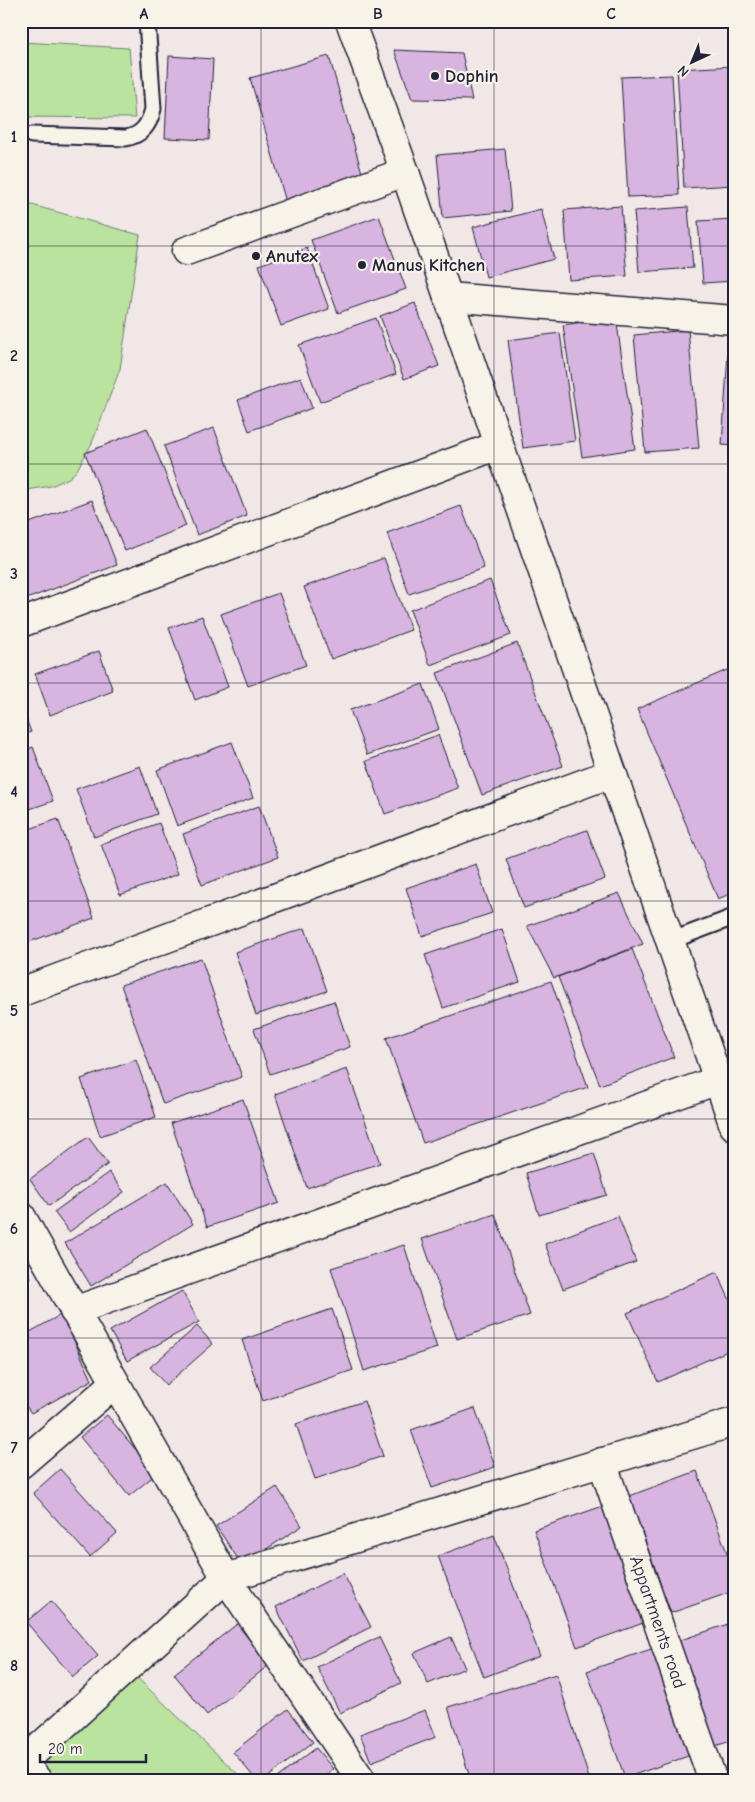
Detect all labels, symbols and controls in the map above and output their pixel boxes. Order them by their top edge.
text: A [140,5,149,23]
text: B [373,5,383,23]
text: C [606,5,616,23]
north arrow [668,38,718,88]
text: N [674,62,693,80]
place label: Dophin [445,66,499,87]
marker: Dophin [429,70,441,82]
text: 1 [11,128,17,146]
place label: Anutex [266,246,318,267]
marker: Anutex [250,250,262,262]
place label: Manus Kitchen [372,255,485,276]
marker: Manus Kitchen [356,259,368,271]
text: 2 [10,347,18,365]
text: 3 [10,565,18,583]
text: 4 [10,783,18,801]
text: 5 [10,1002,18,1020]
text: 6 [10,1220,18,1238]
text: 7 [10,1439,18,1457]
street label: Appartments road [625,1553,690,1691]
text: 8 [10,1657,18,1675]
scale bar [40,1732,146,1764]
text: 20 m [48,1740,82,1758]

